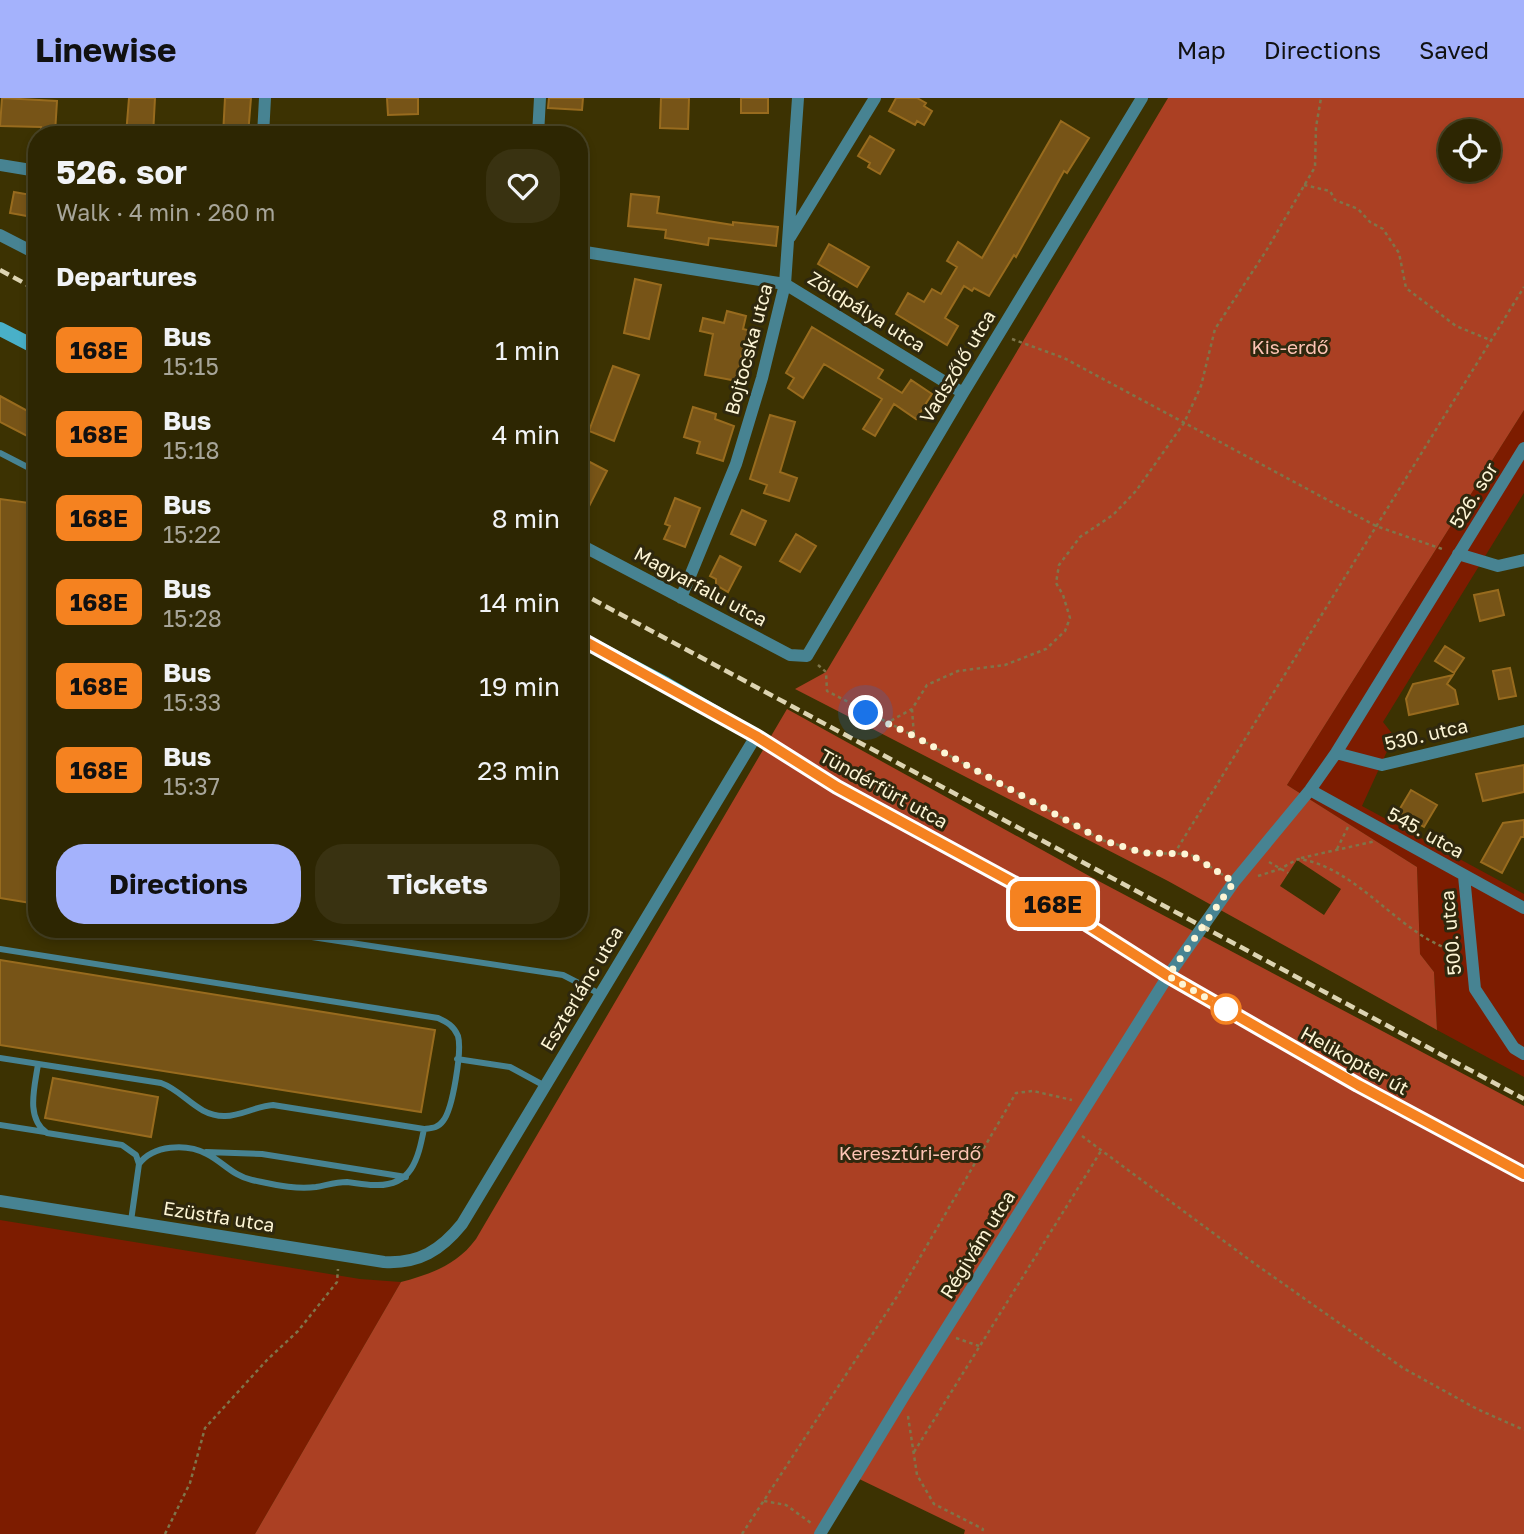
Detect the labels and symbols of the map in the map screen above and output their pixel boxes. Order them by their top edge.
street label: Zöldpálya utca [804,266,930,356]
street label: Bojtocska utca [719,281,777,417]
street label: Vadszőlő utca [914,305,1000,427]
park label: Kis-erdő [1252,335,1329,358]
street label: 526. sor [1444,458,1502,532]
street label: Magyarfalu utca [631,541,771,631]
your location [848,695,883,730]
street label: 530. utca [1382,713,1470,755]
street label: Tündérfürt utca [816,743,952,833]
street label: 545. utca [1384,802,1468,862]
line badge: 168E [1004,881,1102,927]
street label: 500. utca [1435,890,1465,976]
street label: Eszterlánc utca [535,921,627,1055]
unlabelled marker [1211,994,1241,1024]
street label: Helikopter út [1297,1021,1413,1099]
park label: Keresztúri-erdő [839,1141,982,1164]
street label: Régivám utca [935,1186,1019,1302]
street label: Ezüstfa utca [162,1196,276,1236]

